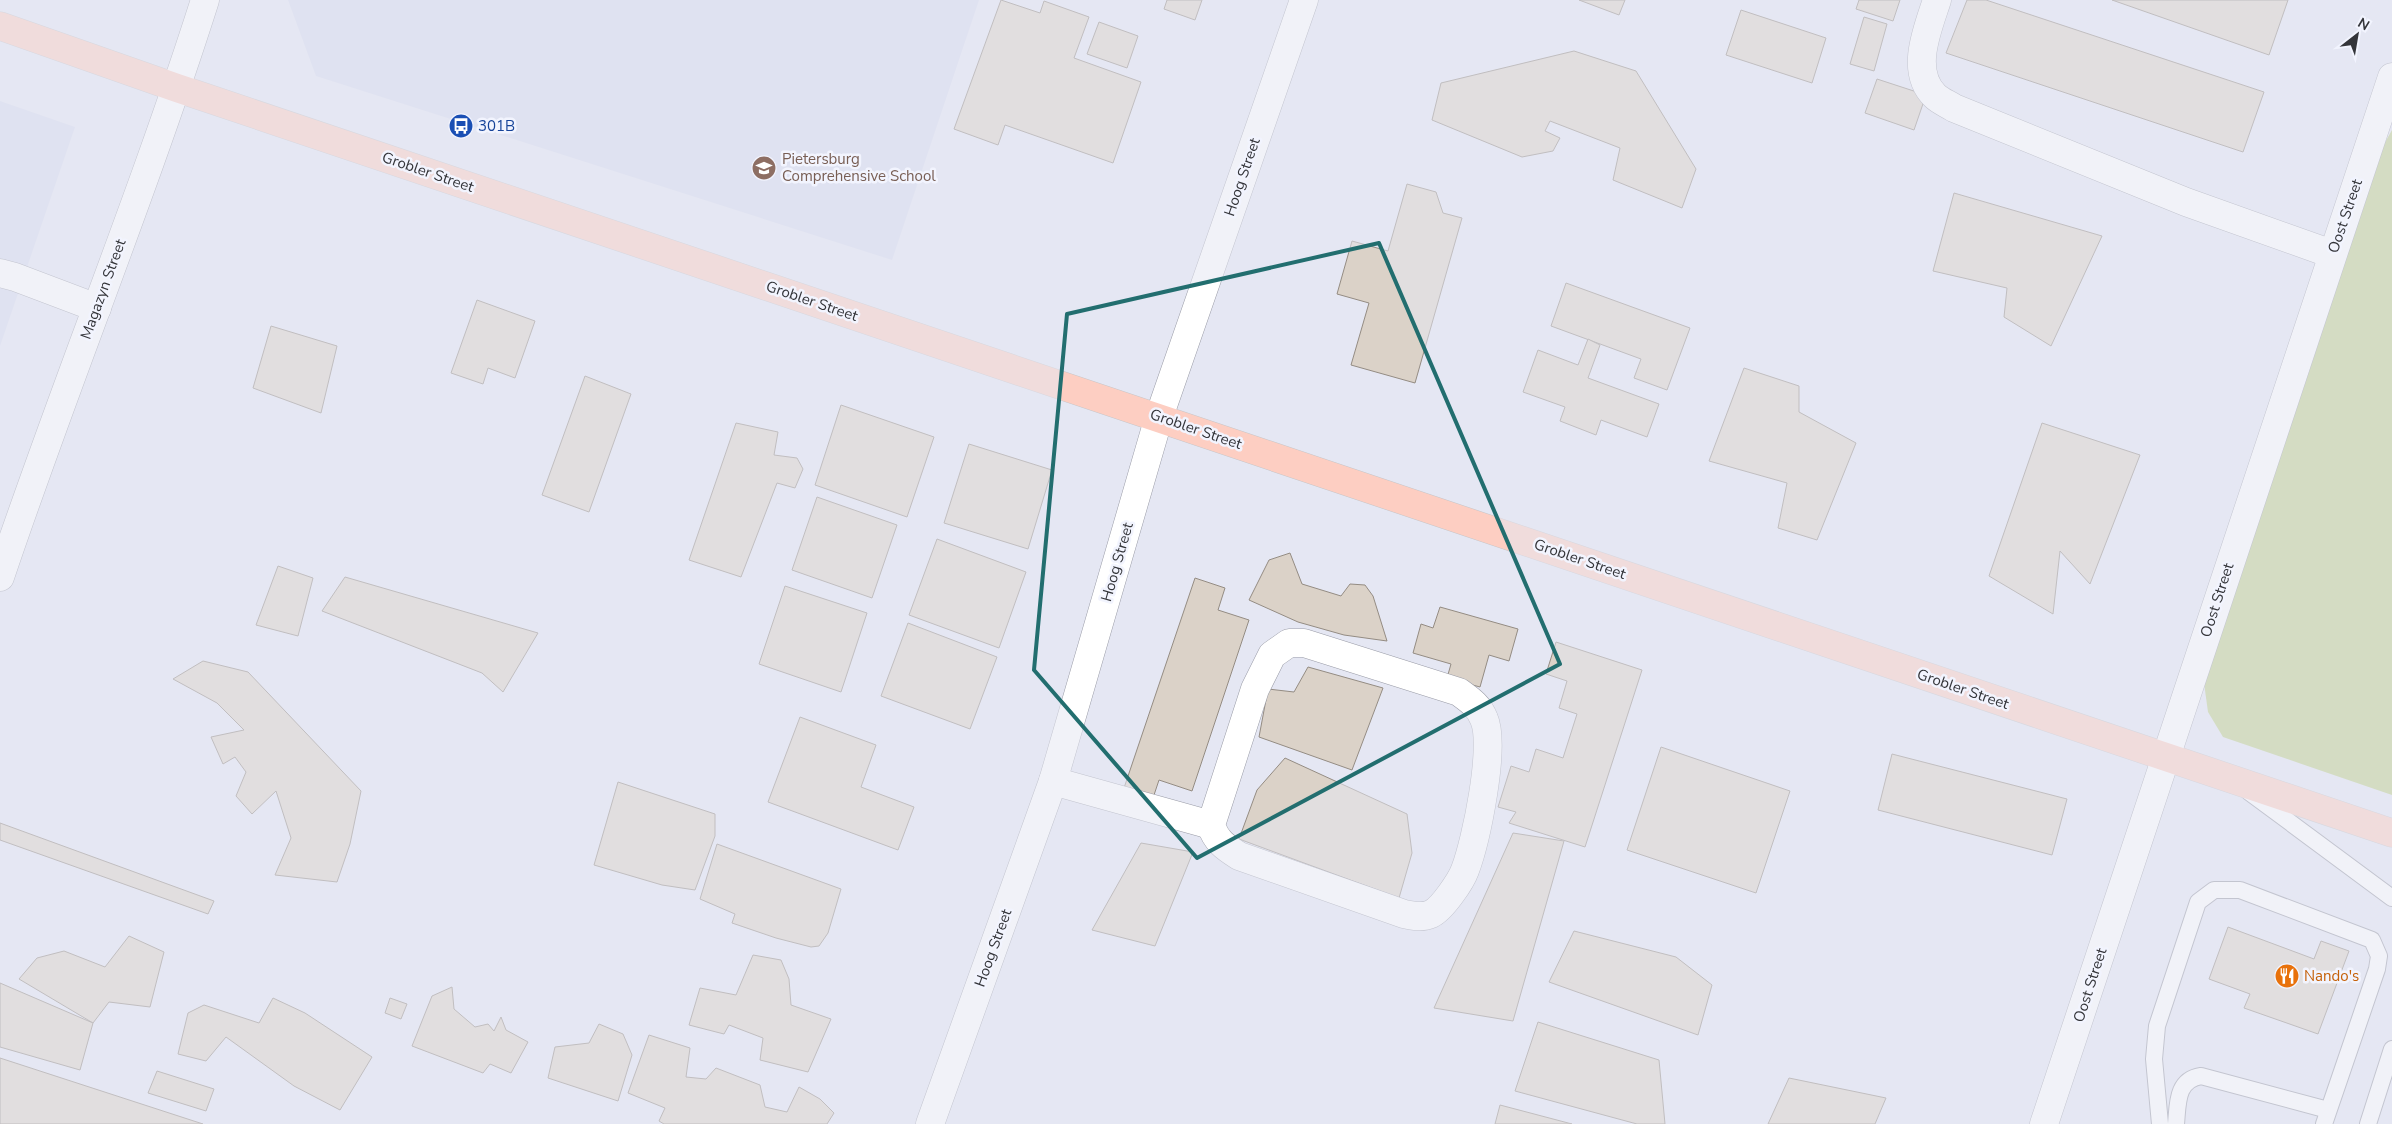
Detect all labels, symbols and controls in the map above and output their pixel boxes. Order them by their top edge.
north arrow [2332,10,2382,60]
text: N [2354,13,2373,35]
bus stop icon: 301B [448,113,474,139]
place label: 301B [478,116,515,136]
street label: Hoog Street [1219,134,1265,219]
street label: Grobler Street [379,147,477,197]
place label: Pietersburg Comprehensive School [782,149,936,186]
school or university icon: Pietersburg Comprehensive School [751,155,777,181]
street label: Oost Street [2323,176,2367,256]
street label: Magazyn Street [76,235,131,342]
street label: Grobler Street [763,276,861,326]
street label: Grobler Street [1147,404,1245,454]
street label: Hoog Street [1096,519,1138,604]
street label: Grobler Street [1531,534,1629,584]
street label: Oost Street [2196,560,2239,640]
street label: Grobler Street [1914,664,2012,714]
street label: Hoog Street [970,906,1017,990]
street label: Oost Street [2069,945,2112,1025]
restaurant icon: Nando's [2274,963,2300,989]
place label: Nando's [2304,966,2359,986]

